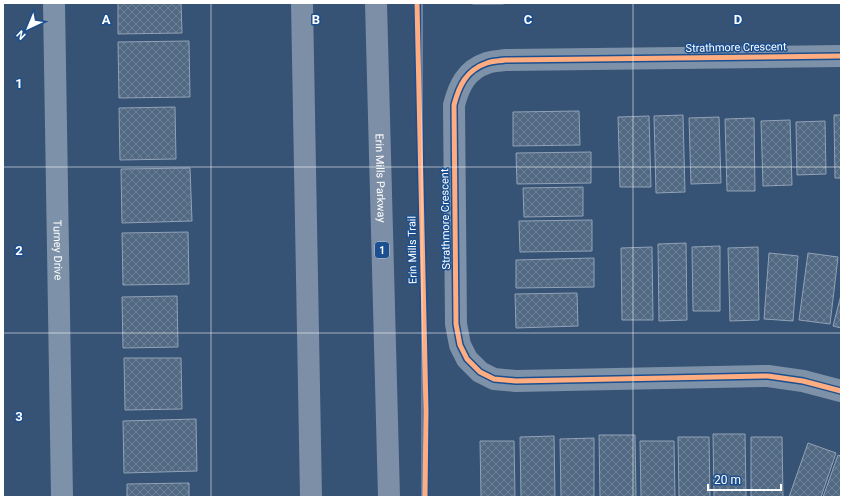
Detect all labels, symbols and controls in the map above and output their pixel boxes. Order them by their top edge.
north arrow [8,8,48,48]
text: A [102,12,111,27]
text: B [312,12,320,27]
text: C [524,12,533,27]
text: D [734,12,742,27]
text: N [14,27,29,42]
street label: Strathmore Crescent [685,40,787,55]
text: 1 [15,76,23,91]
street label: Erin Mills Parkway [372,133,388,223]
street label: Strathmore Crescent [438,168,453,270]
street label: Erin Mills Trail [405,216,420,284]
street label: Turney Drive [51,220,64,280]
road number: 1 [375,242,389,258]
text: 2 [15,243,23,258]
text: 3 [15,409,23,424]
scale bar [708,466,781,492]
text: 20 m [714,473,741,487]

